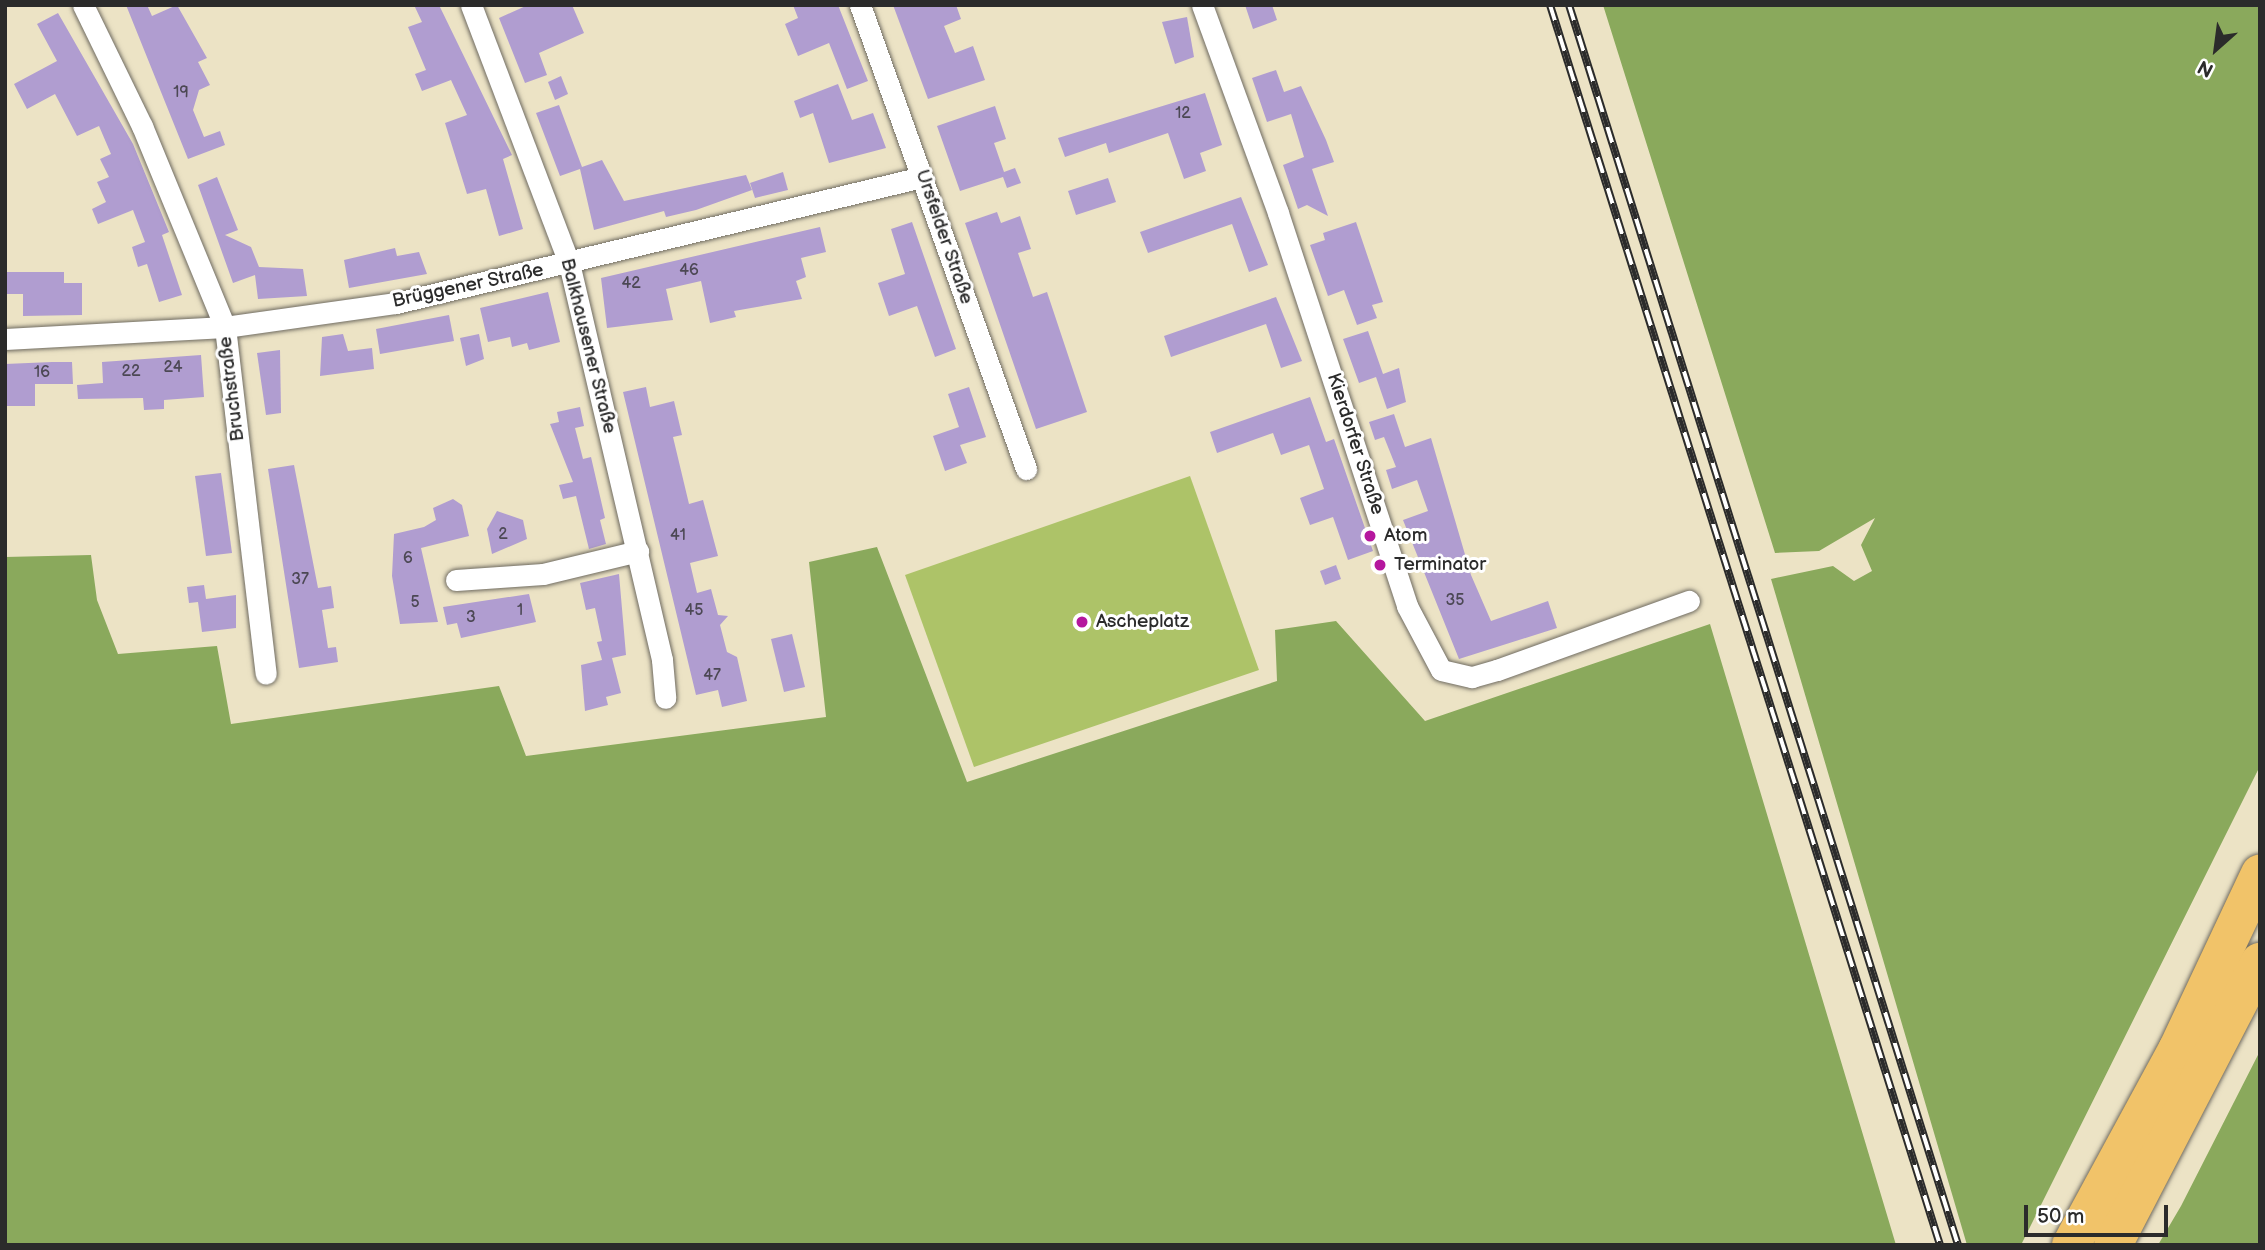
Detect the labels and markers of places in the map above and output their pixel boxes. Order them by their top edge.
place label: Atom [1384,525,1427,547]
marker: Atom [1362,528,1378,544]
place label: Terminator [1394,554,1486,576]
marker: Terminator [1372,557,1388,573]
place label: Ascheplatz [1096,611,1189,633]
marker: Ascheplatz [1074,614,1090,630]

